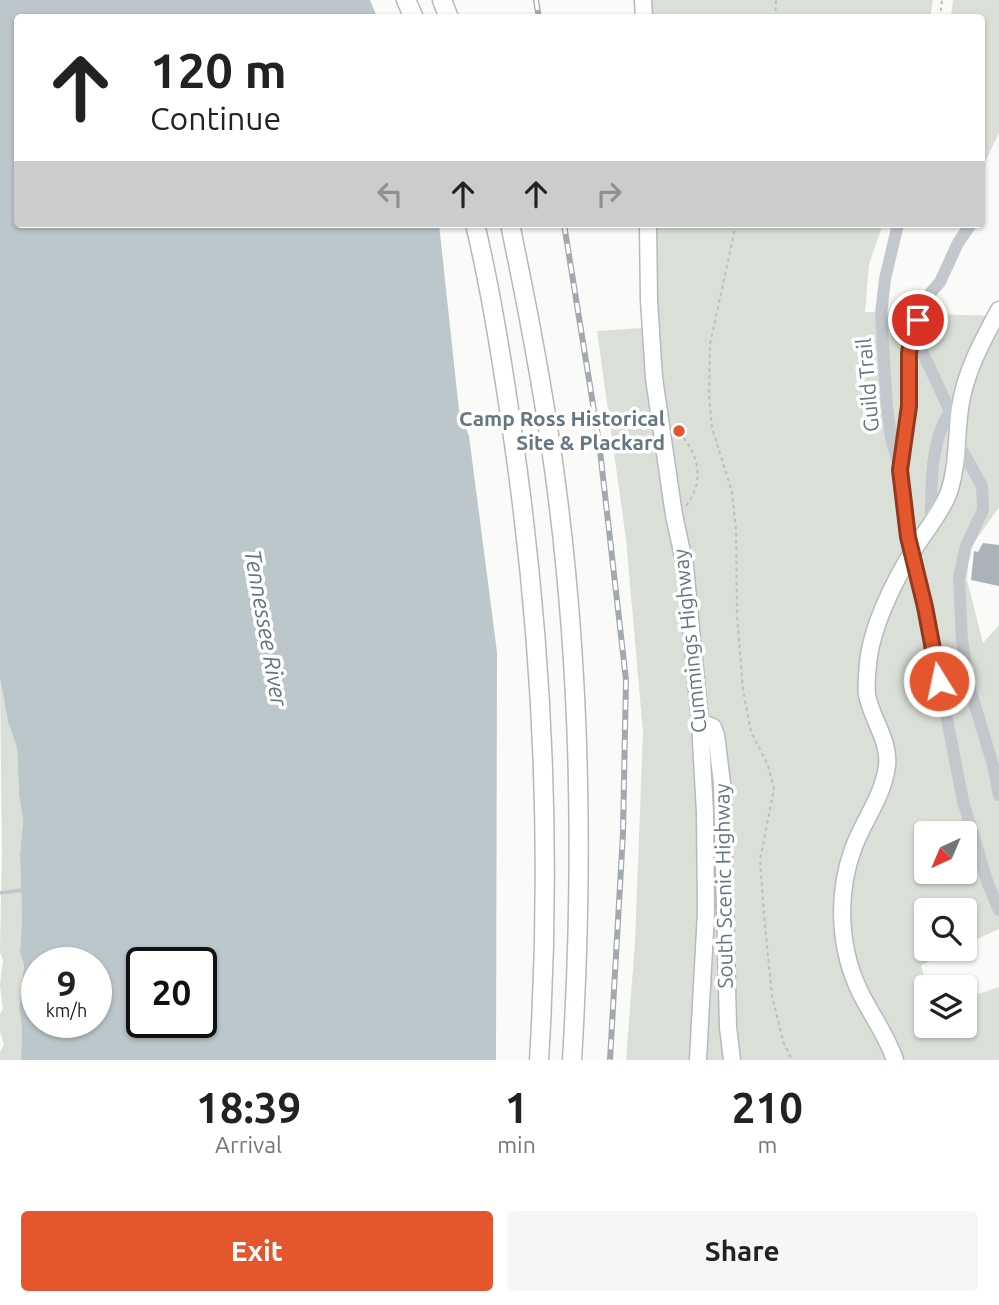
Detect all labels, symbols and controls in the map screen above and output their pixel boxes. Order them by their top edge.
icon: ahead [35,42,126,133]
text: 120 m [150,42,287,97]
text: Continue [150,100,281,136]
icon: left [371,175,409,213]
icon: ahead [444,175,482,213]
icon: ahead [517,175,555,213]
icon: right [590,175,628,213]
pin [888,290,948,350]
icon: arrive [899,301,937,339]
street label: Guild Trail [851,337,883,433]
place label: Camp Ross Historical Site & Plackard [459,406,665,454]
marker: Camp Ross Historical Site & Plackard [671,423,687,439]
water label: Tennessee River [240,548,293,709]
street label: Cummings Highway [667,548,711,734]
position arrow [902,644,976,718]
street label: South Scenic Highway [709,783,737,989]
north arrow [914,821,976,884]
map controls [914,821,977,1038]
button: search [914,898,977,961]
speed limit sign: 20 [126,947,217,1038]
text: 9 [57,963,76,1003]
button: layers [914,975,977,1038]
text: km/h [46,1000,87,1020]
text: 18:39 [196,1084,301,1131]
text: 1 [505,1084,528,1131]
text: 210 [732,1084,803,1131]
text: Arrival [215,1132,282,1157]
text: min [497,1132,536,1157]
text: m [757,1132,777,1157]
button: Exit [21,1211,493,1291]
button: Share [507,1211,978,1291]

